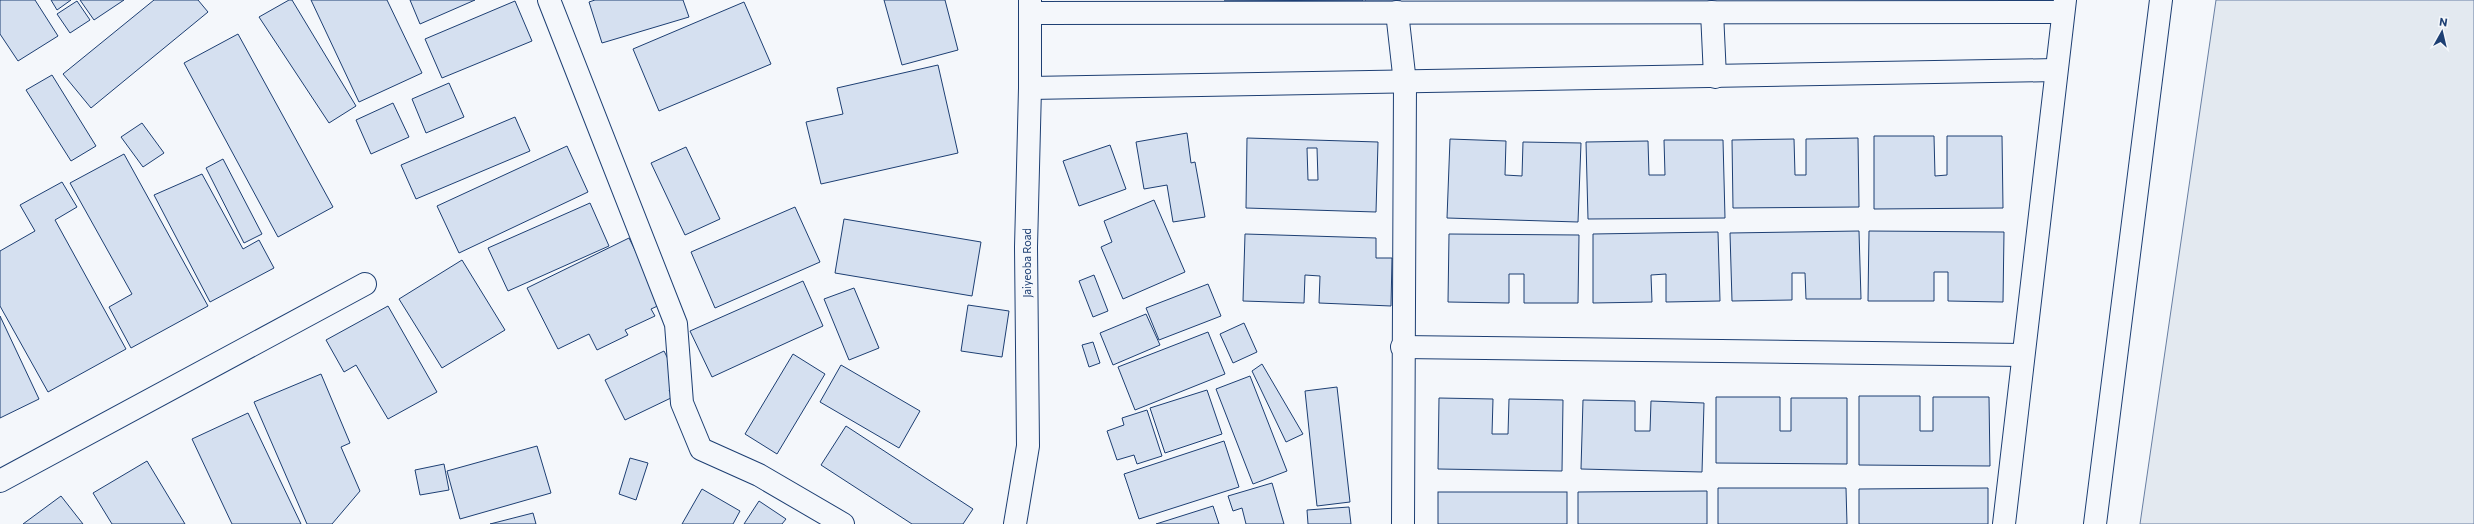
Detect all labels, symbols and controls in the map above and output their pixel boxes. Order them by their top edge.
north arrow [2422,12,2462,52]
text: N [2438,15,2448,29]
street label: Jaiyeoba Road [1020,228,1034,298]

